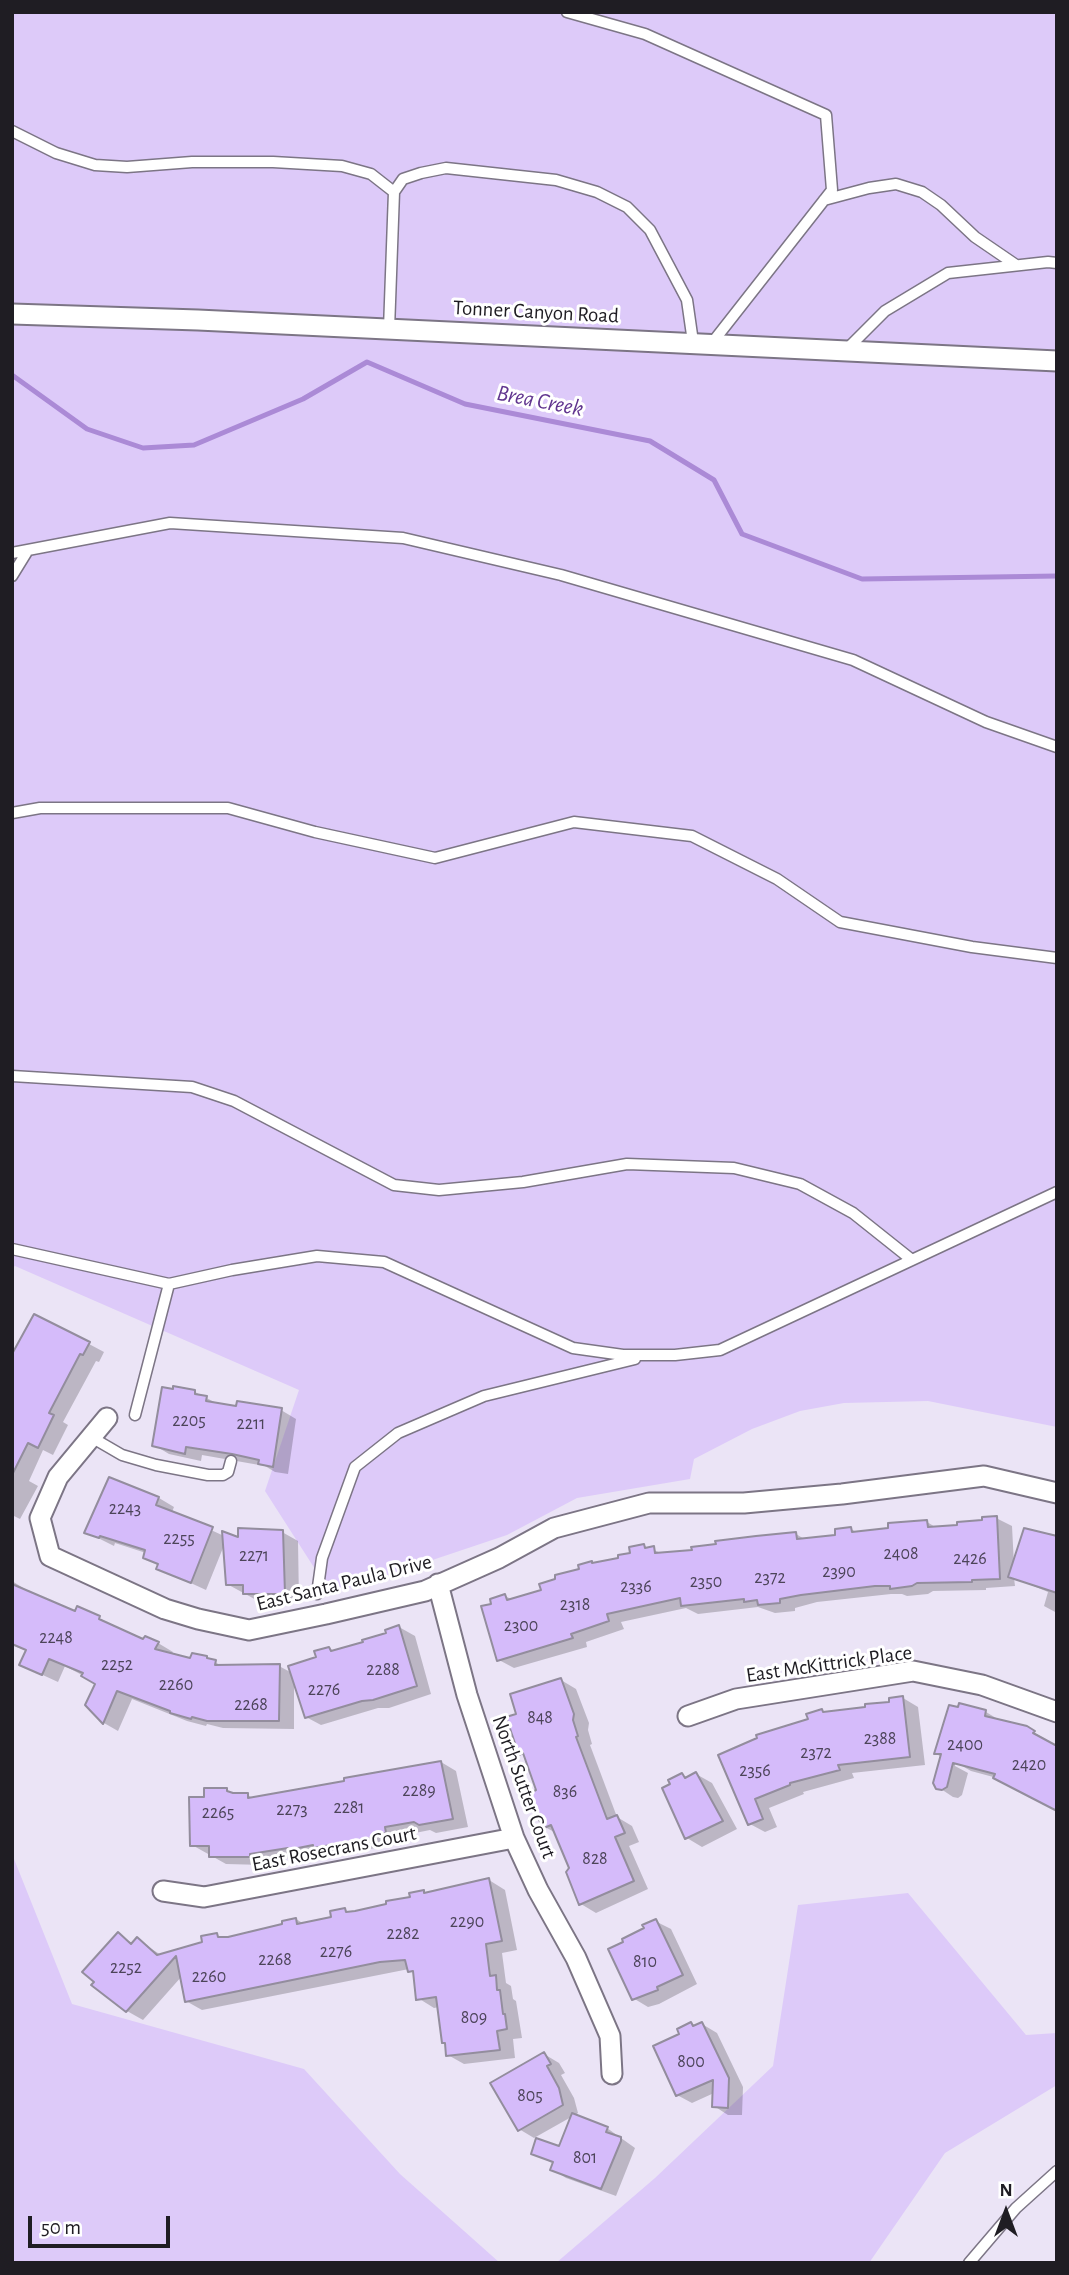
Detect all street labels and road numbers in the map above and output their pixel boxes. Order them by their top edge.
street label: Tonner Canyon Road [452,295,620,329]
street label: East Santa Paula Drive [254,1549,434,1617]
street label: East McKittrick Place [744,1640,914,1688]
street label: North Sutter Court [486,1712,562,1862]
street label: East Rosecrans Court [250,1821,418,1877]

